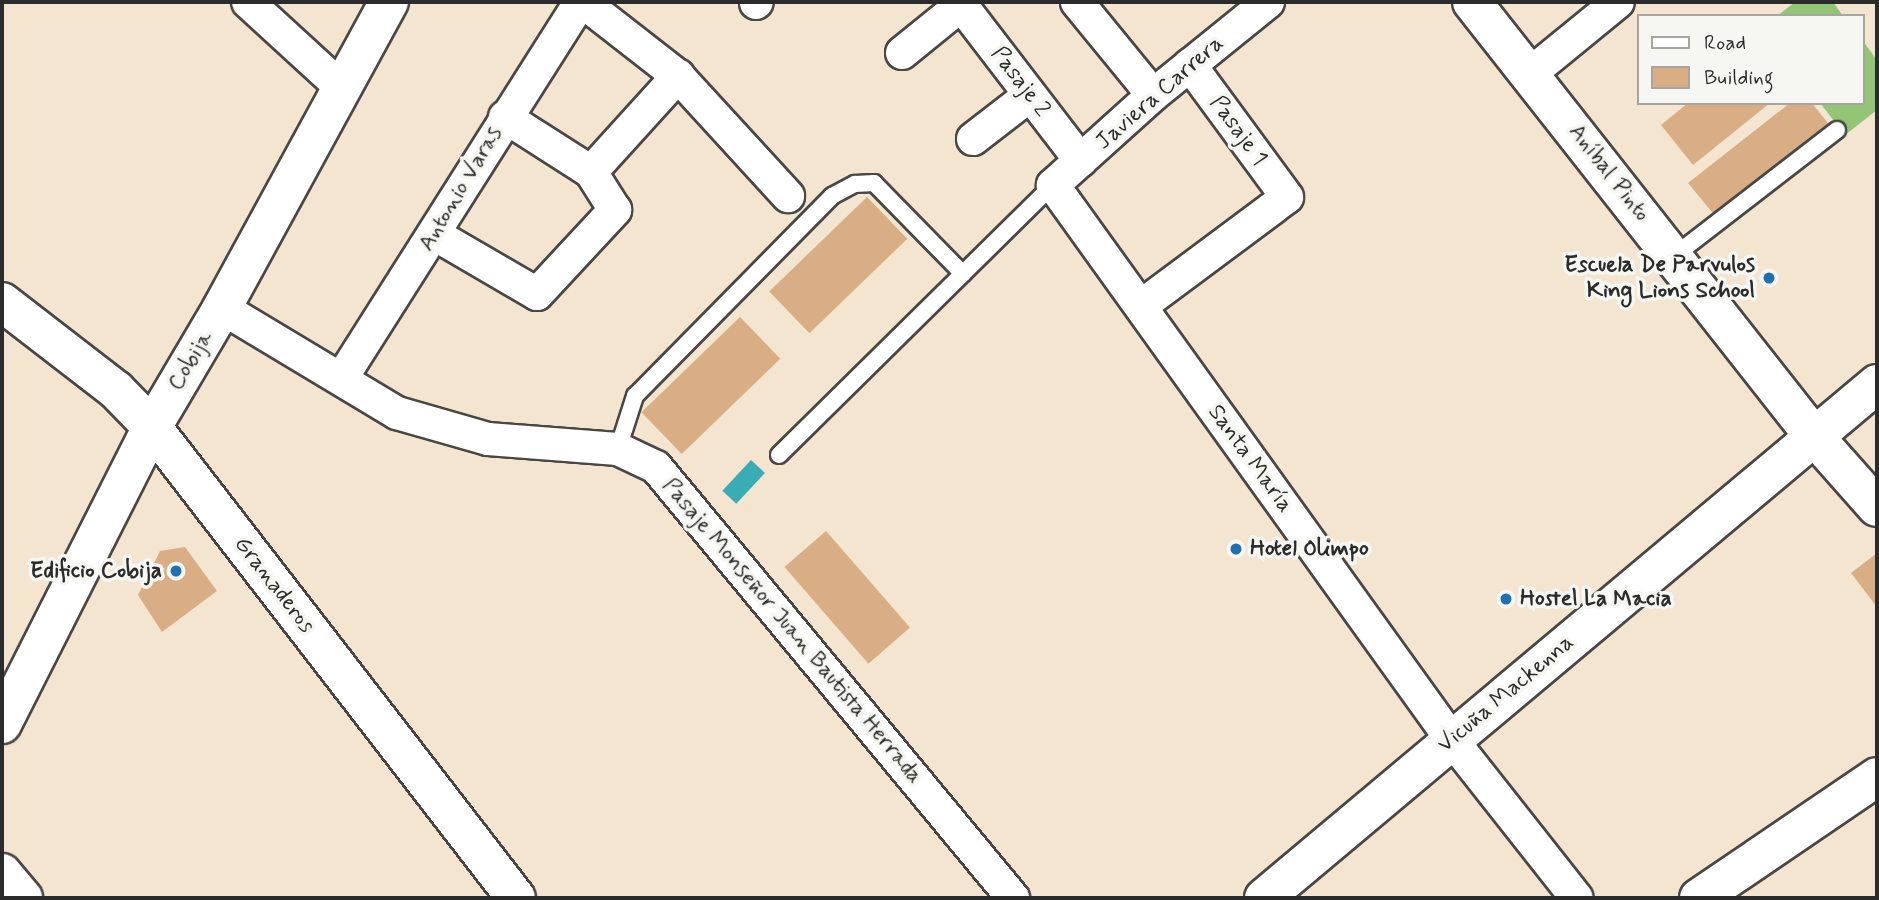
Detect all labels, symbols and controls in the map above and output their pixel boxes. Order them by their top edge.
legend [1638,14,1865,105]
street label: Javiera Carrera [1089,29,1231,157]
text: Road [1704,29,1746,57]
street label: Pasaje 2 [985,41,1055,123]
text: Building [1704,64,1774,92]
street label: Pasaje 1 [1203,90,1273,172]
street label: Aníbal Pinto [1562,118,1656,228]
street label: Antonio Varas [414,123,508,255]
place label: Escuela De Parvulos King Lions School [1570,251,1755,305]
marker: Escuela De Parvulos King Lions School [1761,270,1777,286]
street label: Cobija [162,326,220,396]
street label: Santa María [1202,400,1298,518]
street label: Pasaje Monseñor Juan Bautista Herrada [657,474,927,788]
street label: Granaderos [228,531,320,639]
place label: Hotel Olimpo [1250,535,1370,563]
marker: Hotel Olimpo [1228,541,1244,557]
place label: Edificio Cobija [26,557,162,585]
marker: Edificio Cobija [168,563,184,579]
place label: Hostel La Macia [1520,585,1678,613]
marker: Hostel La Macia [1498,591,1514,607]
street label: Vicuña Mackenna [1432,629,1580,759]

